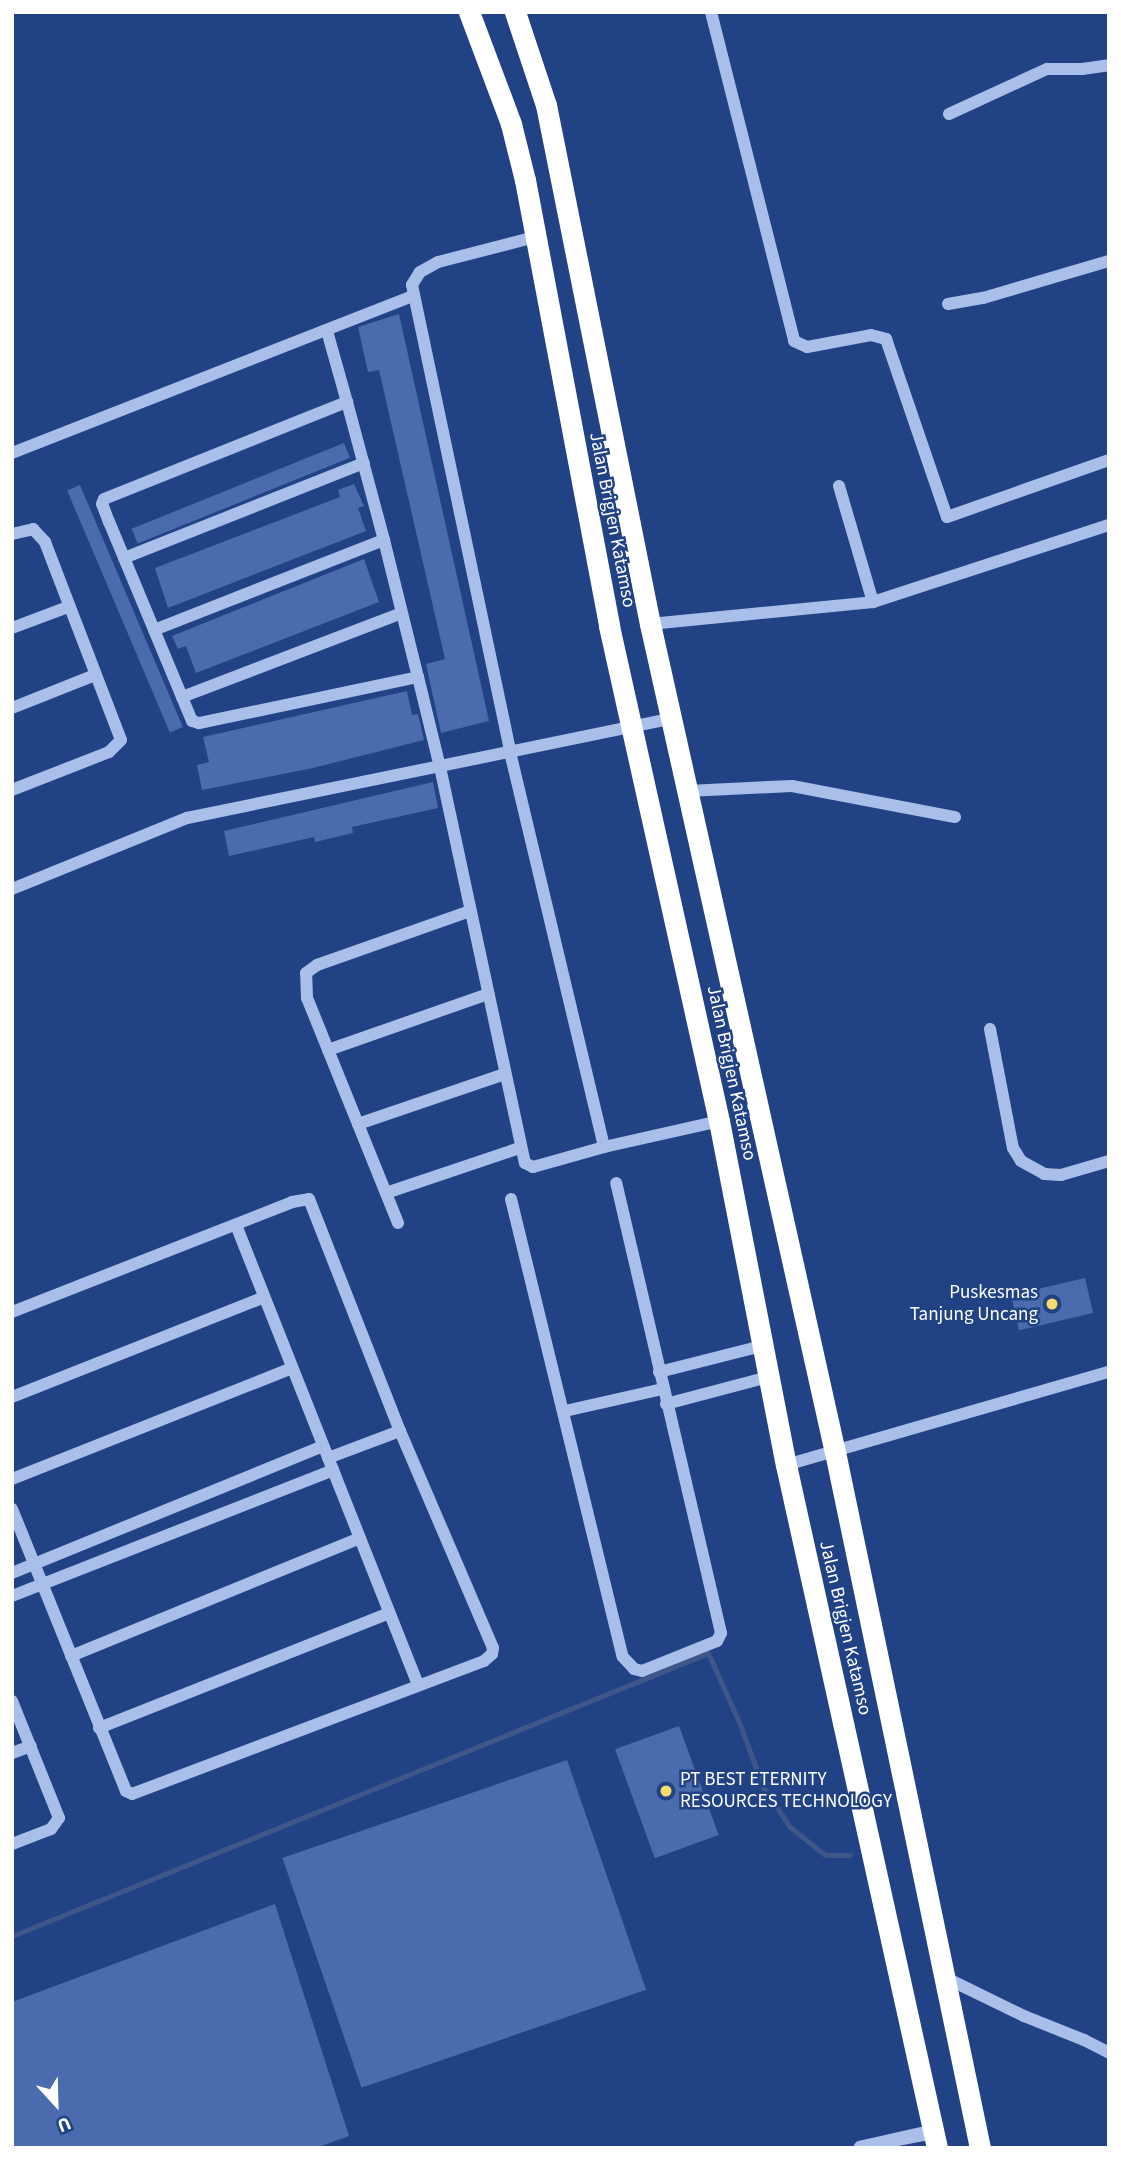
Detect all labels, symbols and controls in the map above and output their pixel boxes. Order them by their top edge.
street label: Jalan Brigjen Katamso [584,430,640,610]
street label: Jalan Brigjen Katamso [701,983,761,1163]
place label: Puskesmas Tanjung Uncang [910,1282,1038,1326]
marker: Puskesmas Tanjung Uncang [1044,1296,1060,1312]
street label: Jalan Brigjen Katamso [814,1539,876,1717]
place label: PT BEST ETERNITY RESOURCES TECHNOLOGY [680,1769,892,1813]
marker: PT BEST ETERNITY RESOURCES TECHNOLOGY [658,1783,674,1799]
north arrow [21,2069,91,2139]
text: U [53,2109,75,2139]

